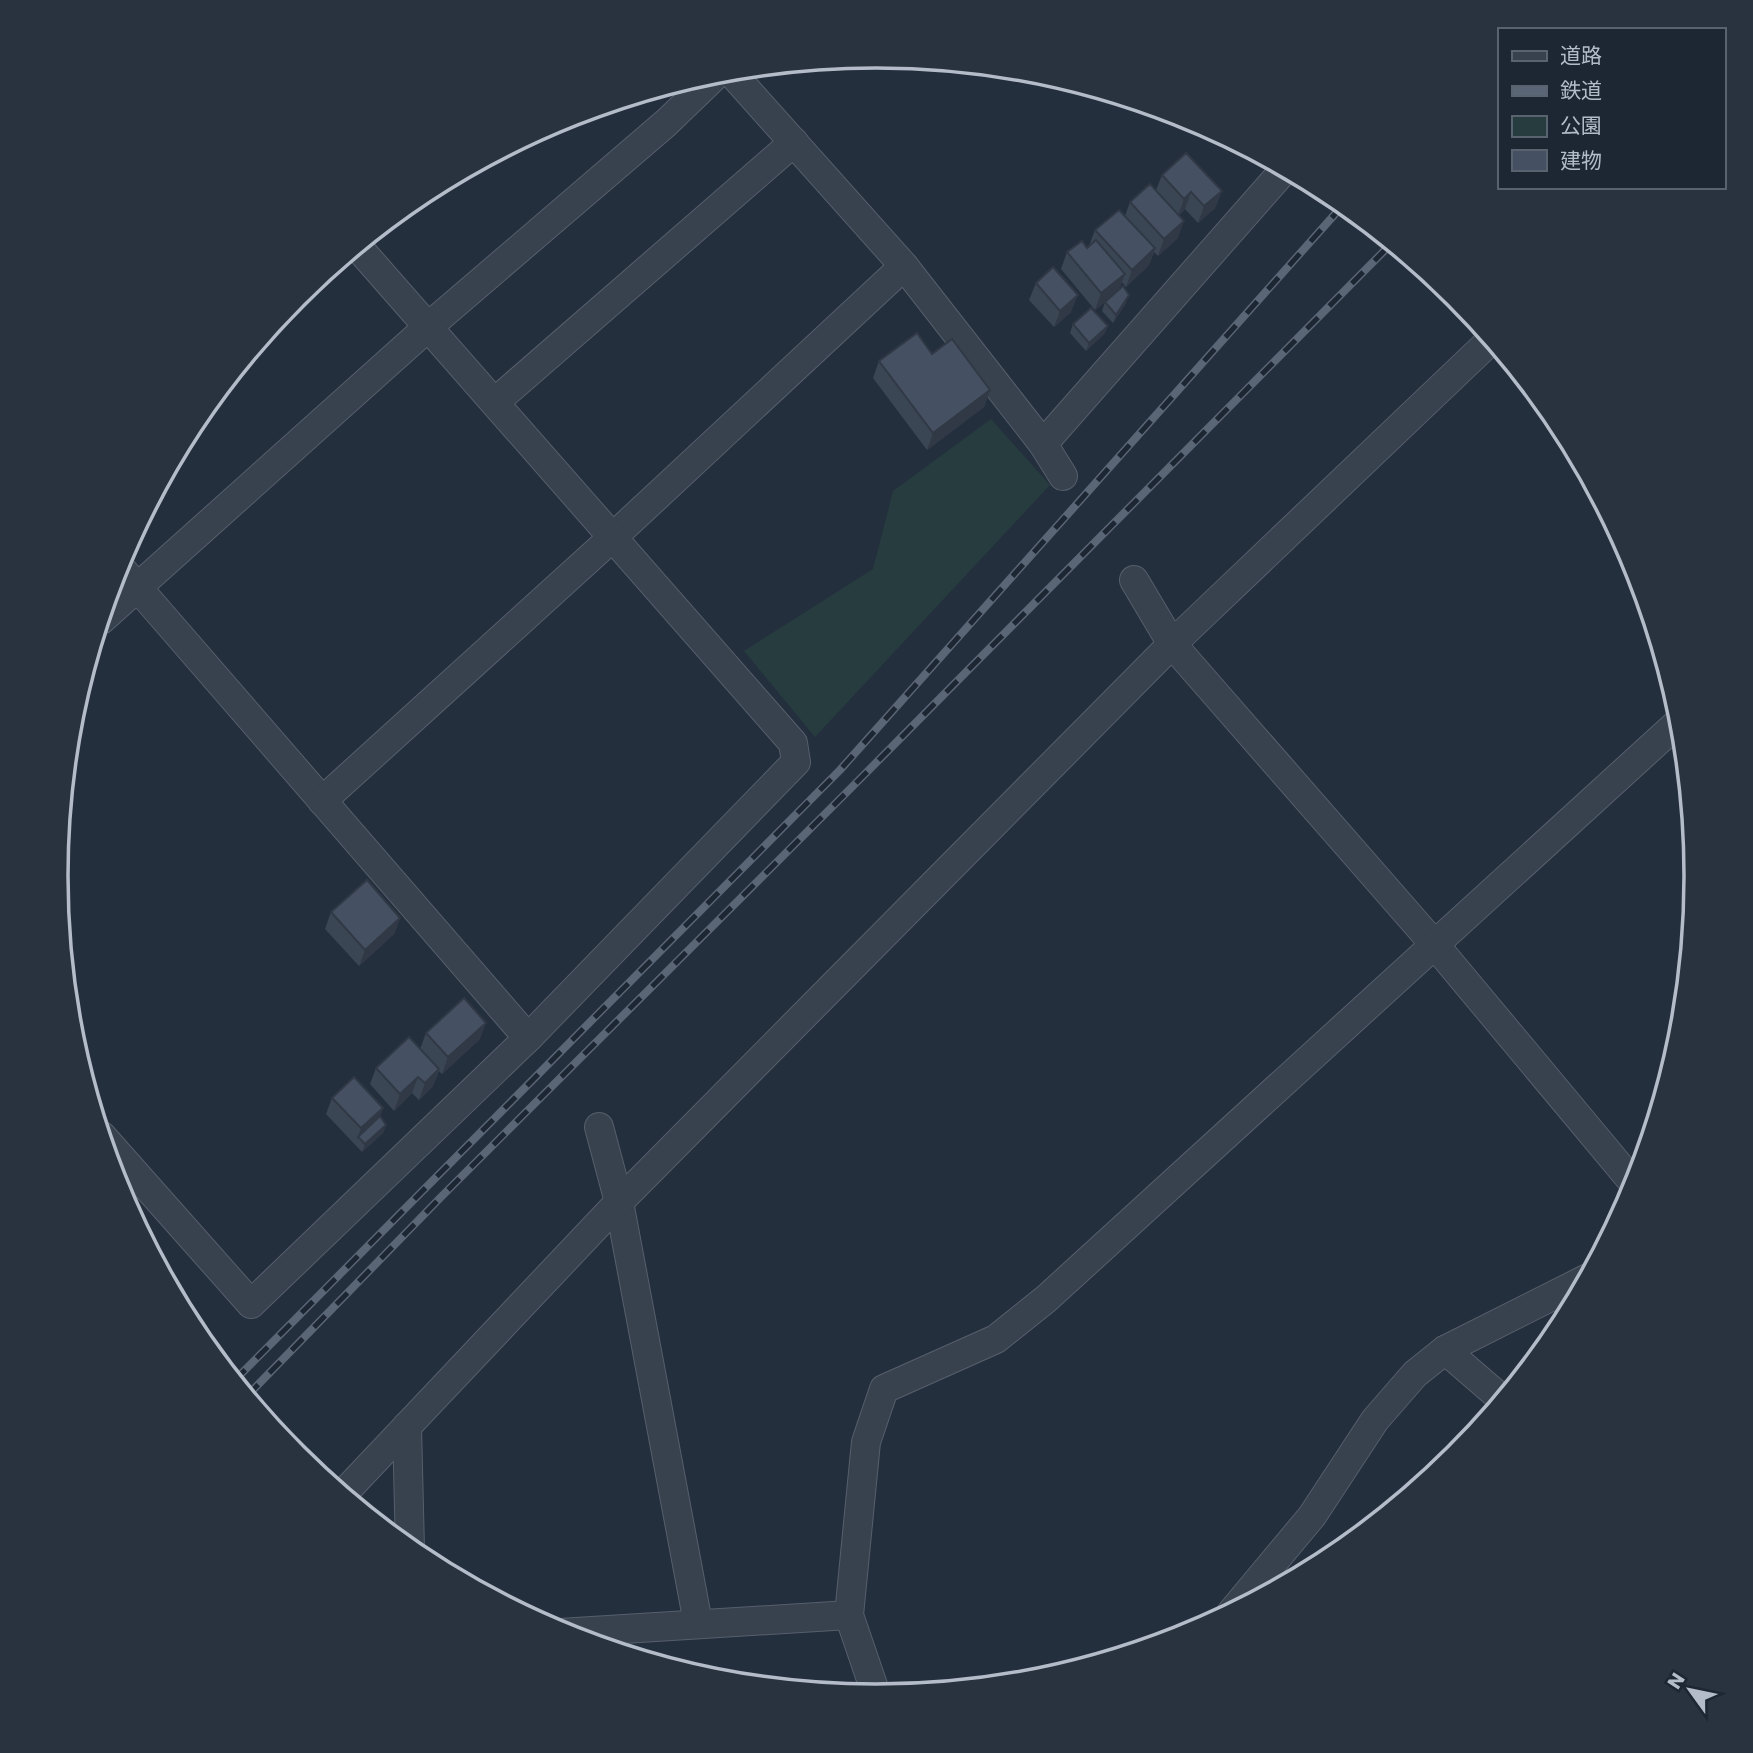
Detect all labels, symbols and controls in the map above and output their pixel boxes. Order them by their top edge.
legend [1498,28,1725,189]
text: 道路 [1560,41,1602,70]
text: 鉄道 [1560,76,1602,105]
text: 公園 [1560,111,1602,140]
text: 建物 [1560,146,1602,175]
north arrow [1655,1655,1725,1725]
text: N [1661,1668,1691,1694]

